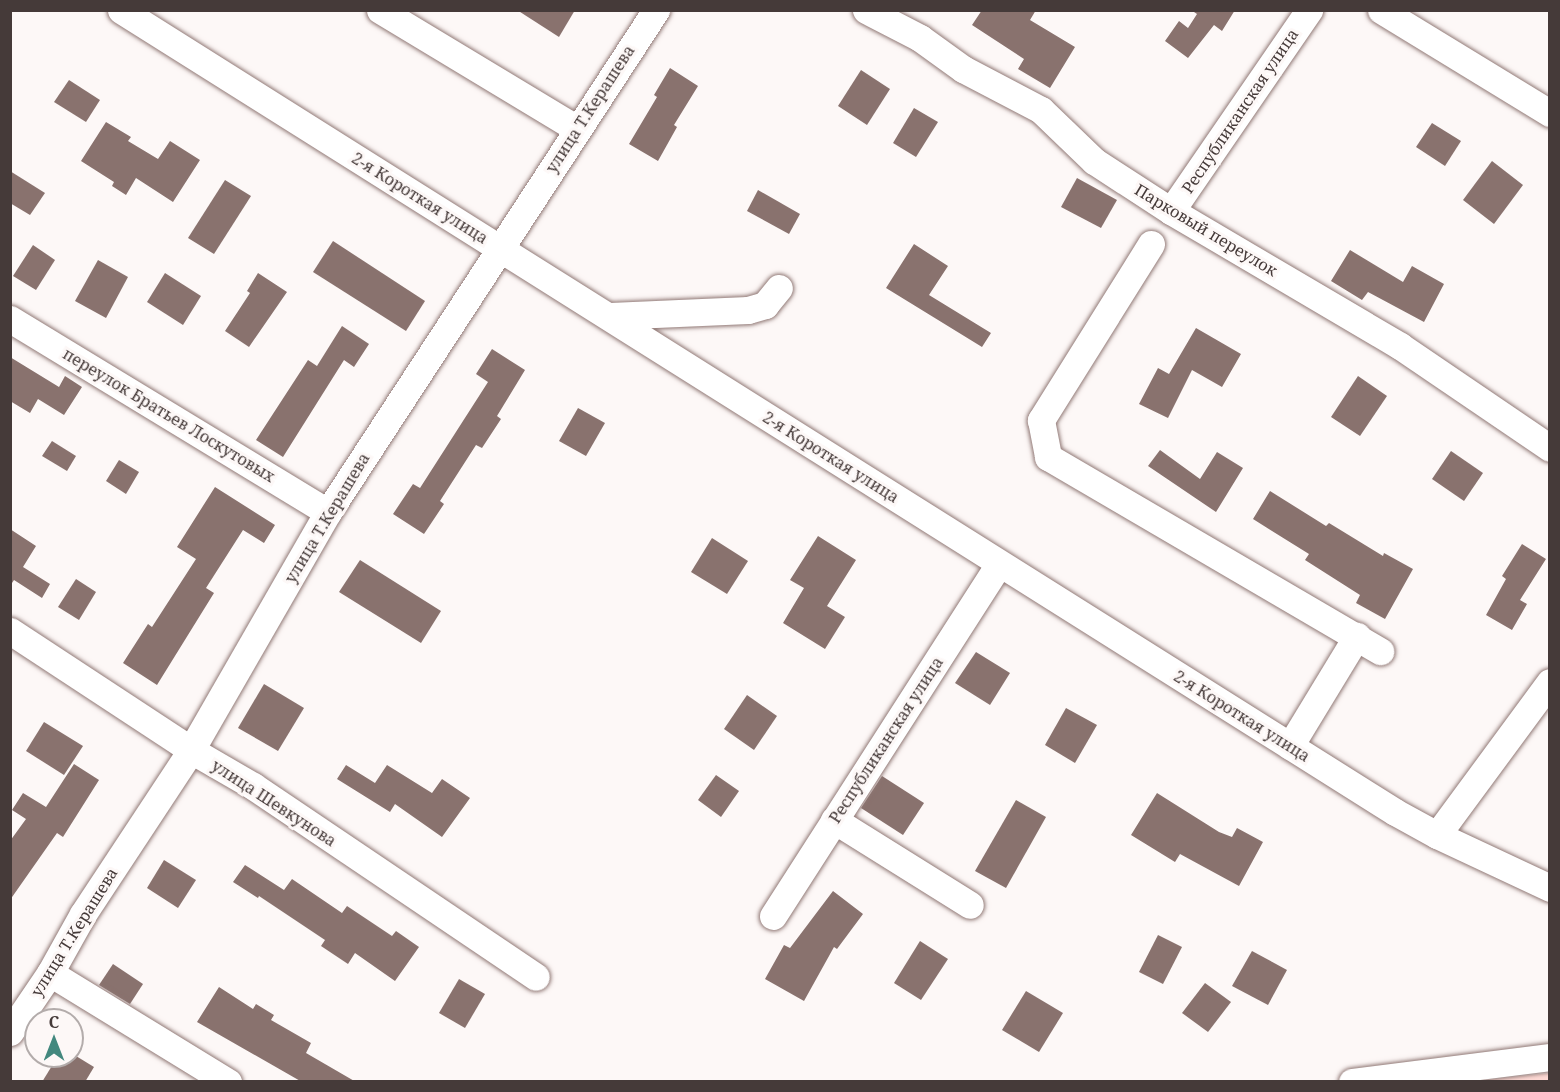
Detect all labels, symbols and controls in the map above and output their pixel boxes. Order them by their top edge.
street label: Республиканская улица [1178,25,1302,197]
street label: улица Т.Керашева [542,42,638,176]
street label: 2-я Короткая улица [348,148,492,248]
street label: Парковый переулок [1131,180,1281,280]
street label: переулок Братьев Лоскутовых [59,344,279,486]
street label: 2-я Короткая улица [759,407,903,507]
street label: улица Т.Керашева [281,450,373,586]
street label: Республиканская улица [825,653,947,827]
street label: 2-я Короткая улица [1170,666,1314,766]
street label: улица Шевкунова [208,756,340,850]
street label: улица Т.Керашева [27,864,121,1000]
north arrow [24,1008,84,1068]
text: С [49,1011,59,1033]

